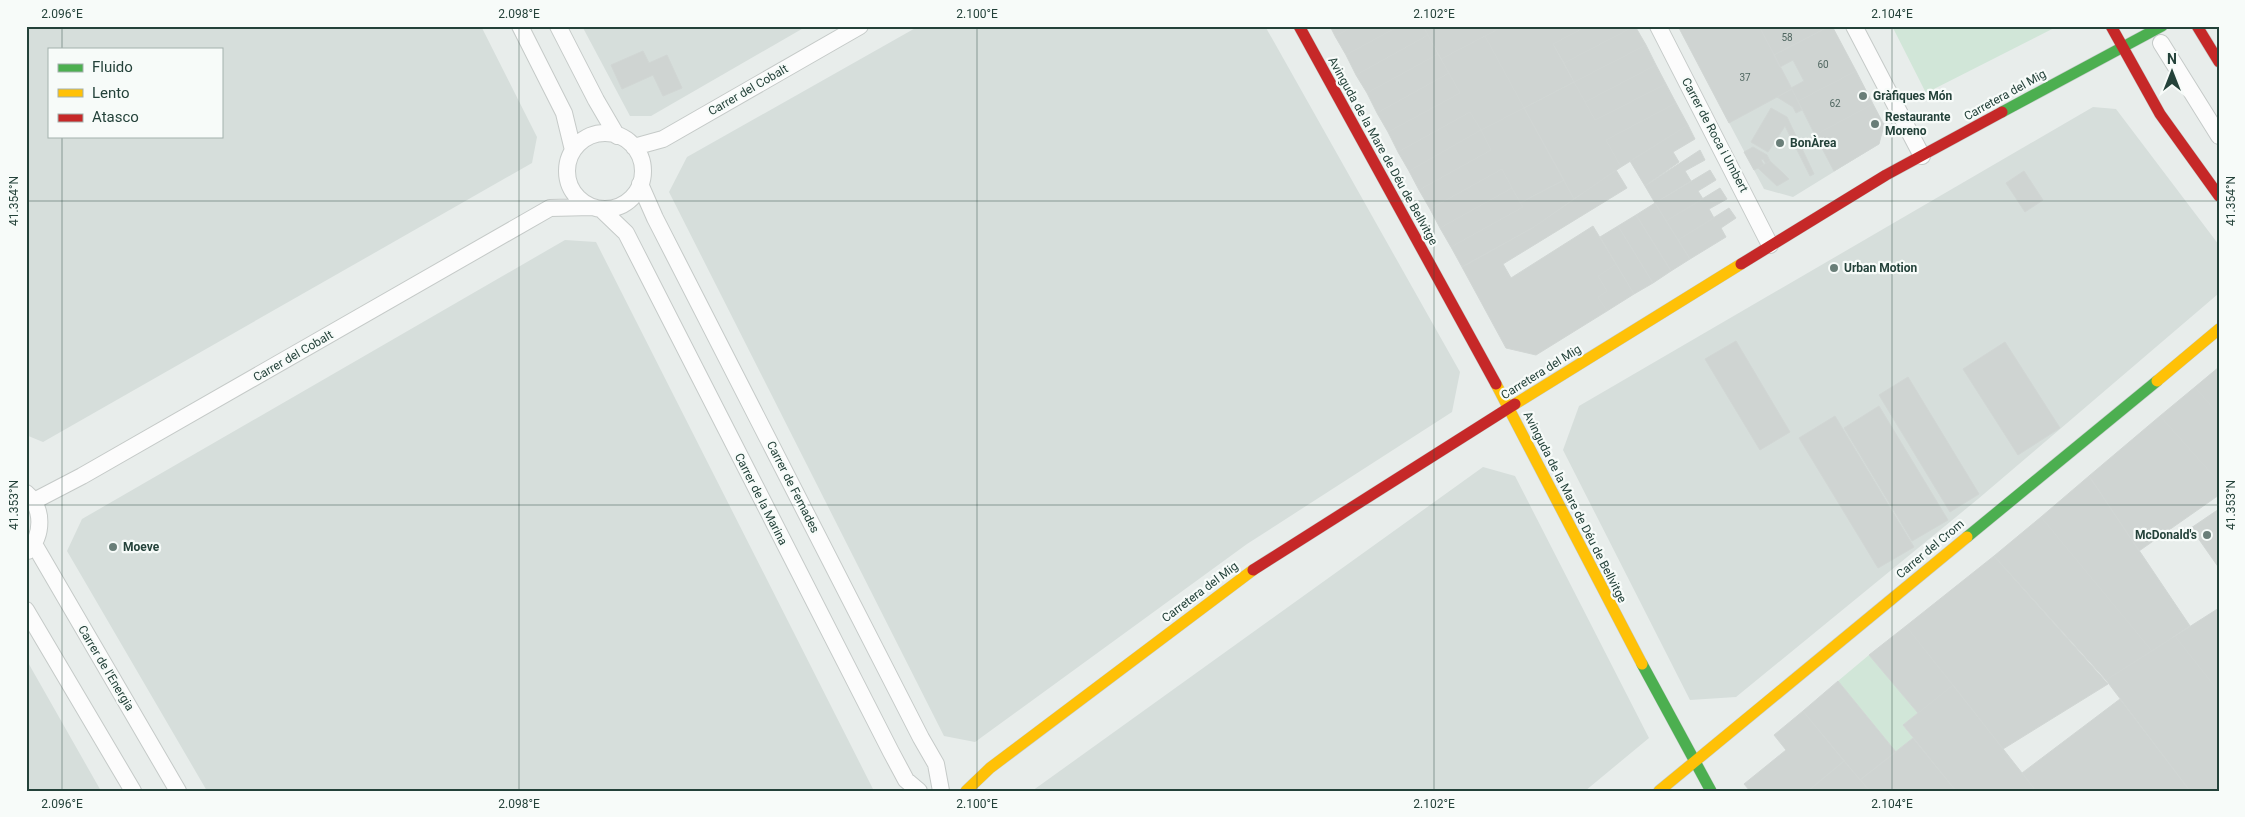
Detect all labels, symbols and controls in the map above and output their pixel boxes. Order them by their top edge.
text: 2.096°E [41,7,83,21]
text: 2.098°E [498,7,540,21]
text: 2.100°E [956,7,998,21]
text: 2.102°E [1413,7,1455,21]
text: 2.104°E [1871,7,1913,21]
house number: 58 [1781,32,1793,43]
legend [48,48,222,138]
north arrow [2148,48,2198,98]
text: N [2167,51,2177,67]
street label: Avinguda de la Mare de Déu de Bellvitge [1325,55,1441,247]
text: Fluido [92,58,133,76]
house number: 60 [1817,59,1829,70]
street label: Carrer del Cobalt [706,62,790,118]
street label: Carretera del Mig [1962,67,2048,123]
house number: 37 [1739,72,1751,83]
street label: Carrer de Roca i Umbert [1679,75,1751,195]
text: Lento [92,84,130,102]
place label: Gràfiques Món [1873,89,1953,103]
marker: Gràfiques Món [1857,90,1869,102]
house number: 62 [1829,98,1841,109]
text: Atasco [92,108,139,126]
place label: Restaurante Moreno [1885,110,1951,138]
marker: Restaurante Moreno [1869,118,1881,130]
place label: BonÀrea [1790,135,1837,150]
marker: BonÀrea [1774,137,1786,149]
text: 41.354°N [7,176,21,226]
text: 41.354°N [2224,176,2238,226]
place label: Urban Motion [1844,261,1917,275]
marker: Urban Motion [1828,262,1840,274]
street label: Carrer del Cobalt [251,328,335,384]
street label: Carretera del Mig [1498,342,1584,402]
street label: Avinguda de la Mare de Déu de Bellvitge [1520,409,1630,605]
street label: Carrer de Femades [764,439,822,535]
street label: Carrer de la Marina [732,451,790,547]
text: 41.353°N [7,480,21,530]
text: 41.353°N [2224,480,2238,530]
street label: Carrer del Crom [1893,517,1967,581]
place label: McDonald's [2135,528,2197,542]
marker: McDonald's [2201,529,2213,541]
place label: Moeve [123,540,160,554]
marker: Moeve [107,541,119,553]
street label: Carretera del Mig [1159,559,1241,625]
street label: Carrer de l'Energia [75,623,137,713]
text: 2.096°E [41,797,83,811]
text: 2.098°E [498,797,540,811]
text: 2.100°E [956,797,998,811]
text: 2.102°E [1413,797,1455,811]
text: 2.104°E [1871,797,1913,811]

